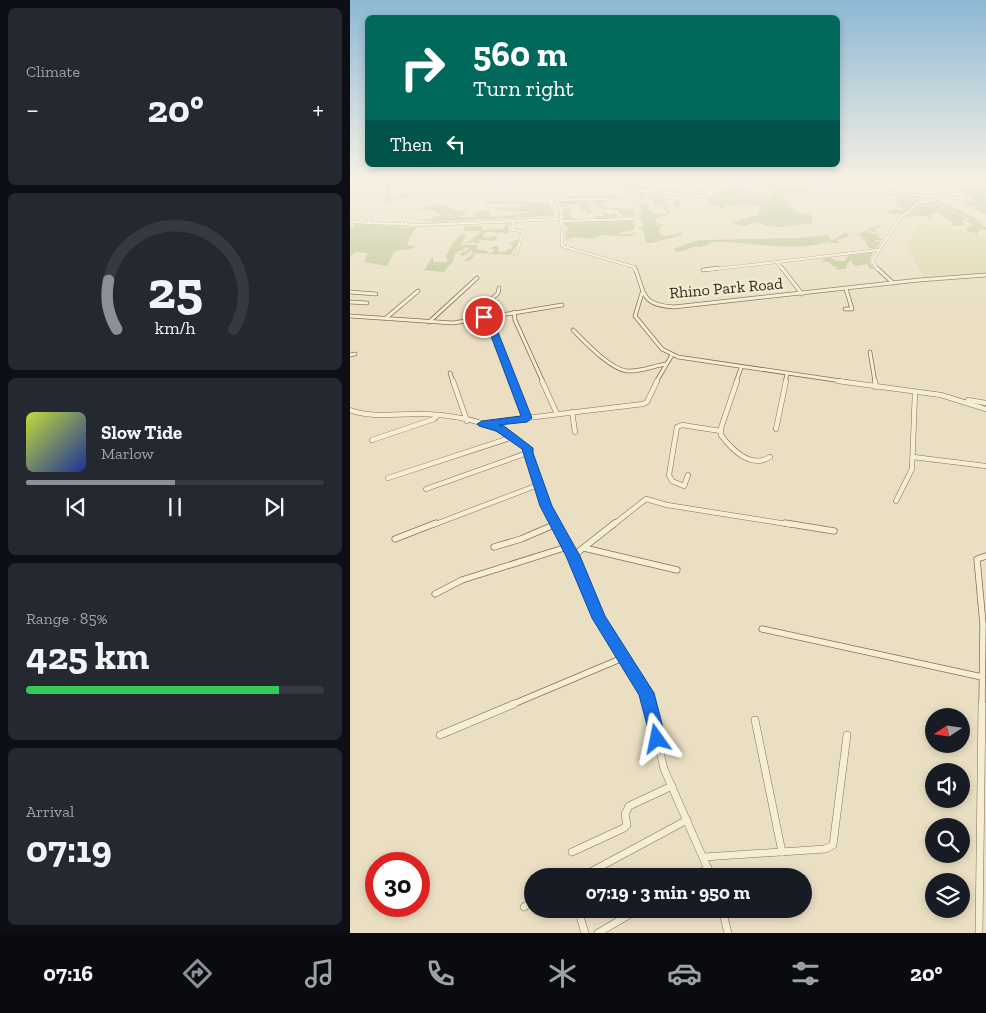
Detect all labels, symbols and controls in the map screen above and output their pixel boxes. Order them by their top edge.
text: 560 m [473,33,567,75]
icon: right [390,35,455,100]
text: Climate [26,62,80,81]
text: Turn right [473,75,574,102]
text: 20° [148,86,204,132]
text: − [26,93,39,126]
text: + [312,93,324,126]
icon: left [442,130,470,158]
text: Then [390,133,432,156]
text: 25 [147,259,203,321]
street label: Rhino Park Road [668,274,784,302]
pin [463,296,505,338]
icon: arrive [470,303,498,331]
text: km/h [155,317,195,339]
text: Slow Tide [101,421,182,444]
text: Marlow [101,444,154,463]
icon: previous [62,493,90,521]
icon: pause [161,493,189,521]
icon: next [260,493,288,521]
text: Range · 85% [26,609,108,628]
text: 425 km [26,633,149,679]
north arrow [925,708,970,752]
map controls [925,708,970,918]
position arrow [630,712,682,764]
button: sound [925,763,970,808]
text: Arrival [26,802,74,821]
button: search [925,818,970,863]
text: 07:19 [26,826,112,872]
speed limit sign: 30 [365,852,430,917]
button: layers [925,873,970,918]
text: 07:19 · 3 min · 950 m [586,881,750,904]
icon: directions [180,956,215,991]
icon: music [302,956,337,991]
icon: phone [423,956,458,991]
icon: climate [545,956,580,991]
icon: car [667,956,702,991]
icon: filters [788,956,823,991]
text: 07:16 [43,960,93,987]
text: 20° [910,960,943,987]

